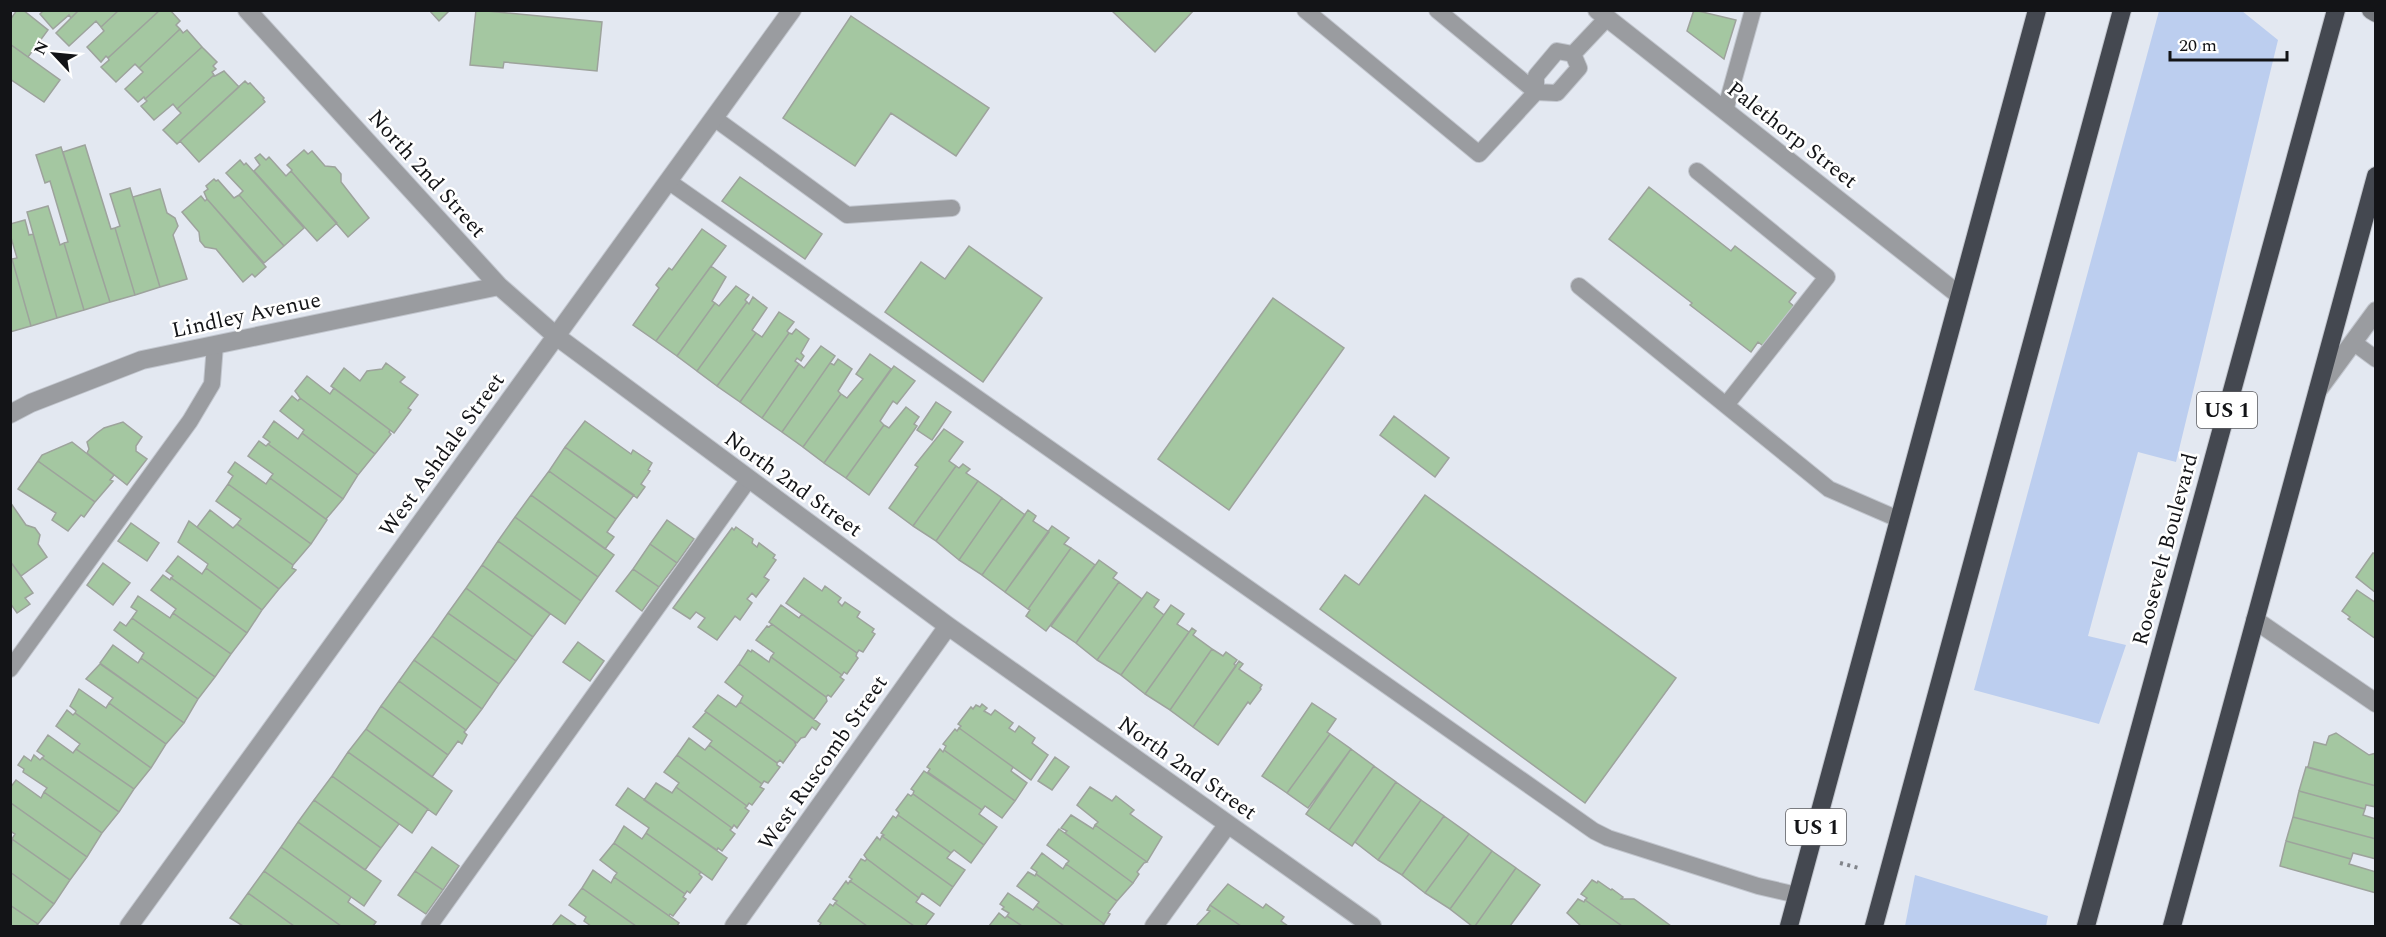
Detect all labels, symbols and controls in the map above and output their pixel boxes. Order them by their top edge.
north arrow [24,24,84,84]
scale bar [2170,24,2287,62]
text: 20 m [2179,32,2217,59]
text: N [28,37,55,59]
street label: Palethorp Street [1720,73,1865,197]
street label: North 2nd Street [360,102,494,246]
street label: Lindley Avenue [169,284,324,347]
street label: West Ashdale Street [371,366,513,544]
road number: US 1 [2197,392,2257,428]
street label: North 2nd Street [717,423,869,546]
street label: Roosevelt Boulevard [2124,450,2207,649]
street label: West Ruscomb Street [750,668,896,857]
street label: North 2nd Street [1111,708,1264,829]
road number: US 1 [1786,809,1846,845]

